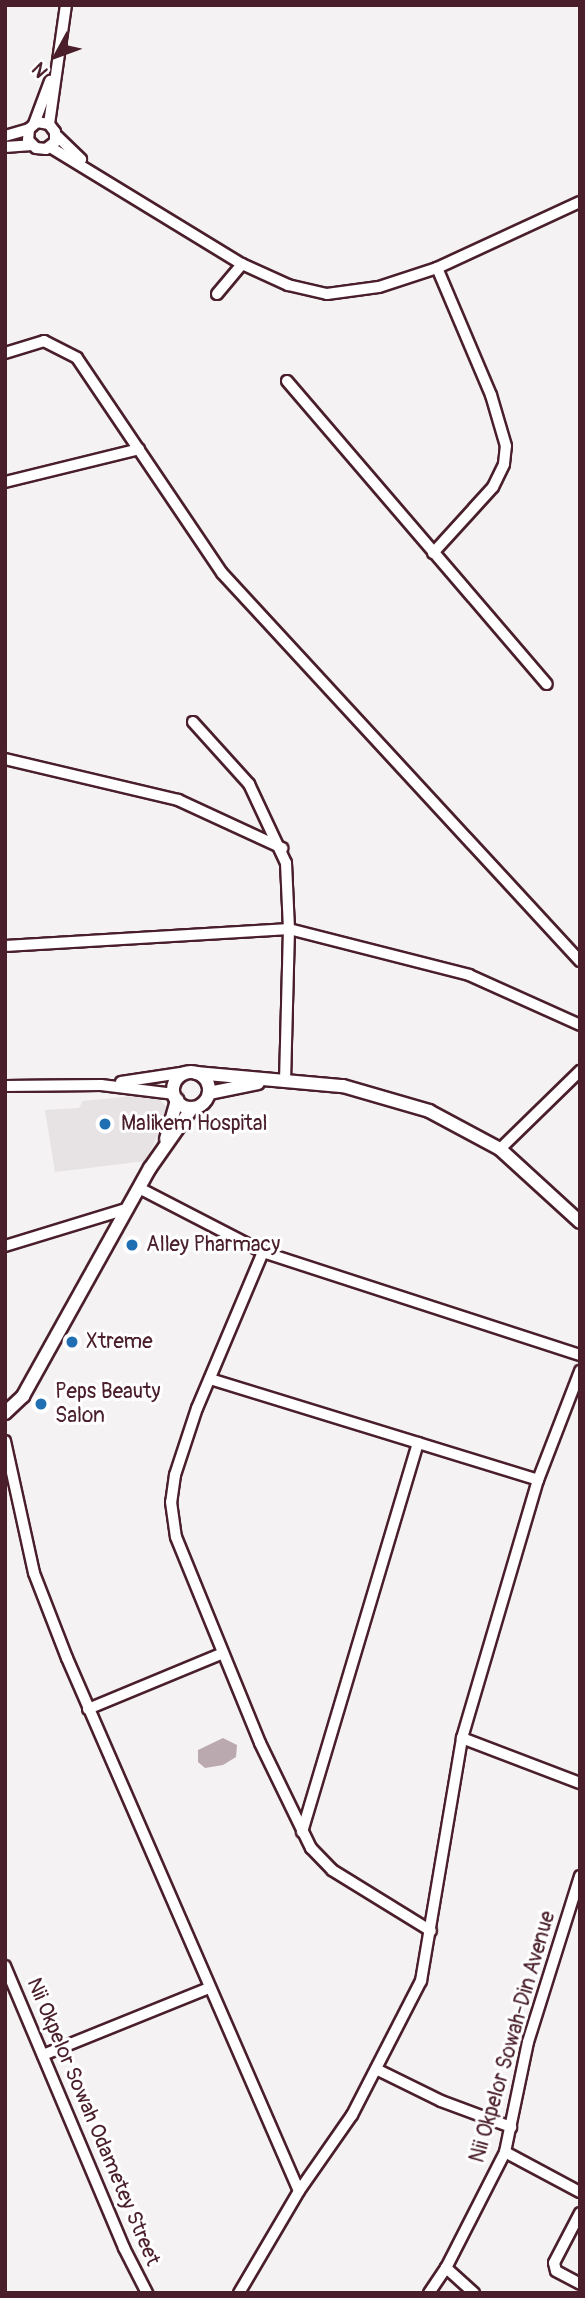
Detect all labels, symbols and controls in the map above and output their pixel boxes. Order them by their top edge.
north arrow [21,21,91,91]
text: N [27,57,53,83]
place label: Malikem Hospital [121,1111,268,1137]
marker: Malikem Hospital [95,1114,115,1134]
place label: Alley Pharmacy [146,1232,280,1258]
marker: Alley Pharmacy [124,1237,140,1253]
place label: Xtreme [86,1329,153,1355]
marker: Xtreme [64,1334,80,1350]
place label: Peps Beauty Salon [55,1379,160,1429]
marker: Peps Beauty Salon [33,1396,49,1412]
street label: Nii Okpelor Sowah-Din Avenue [465,1908,561,2166]
street label: Nii Okpelor Sowah Odametey Street [21,1974,165,2270]

